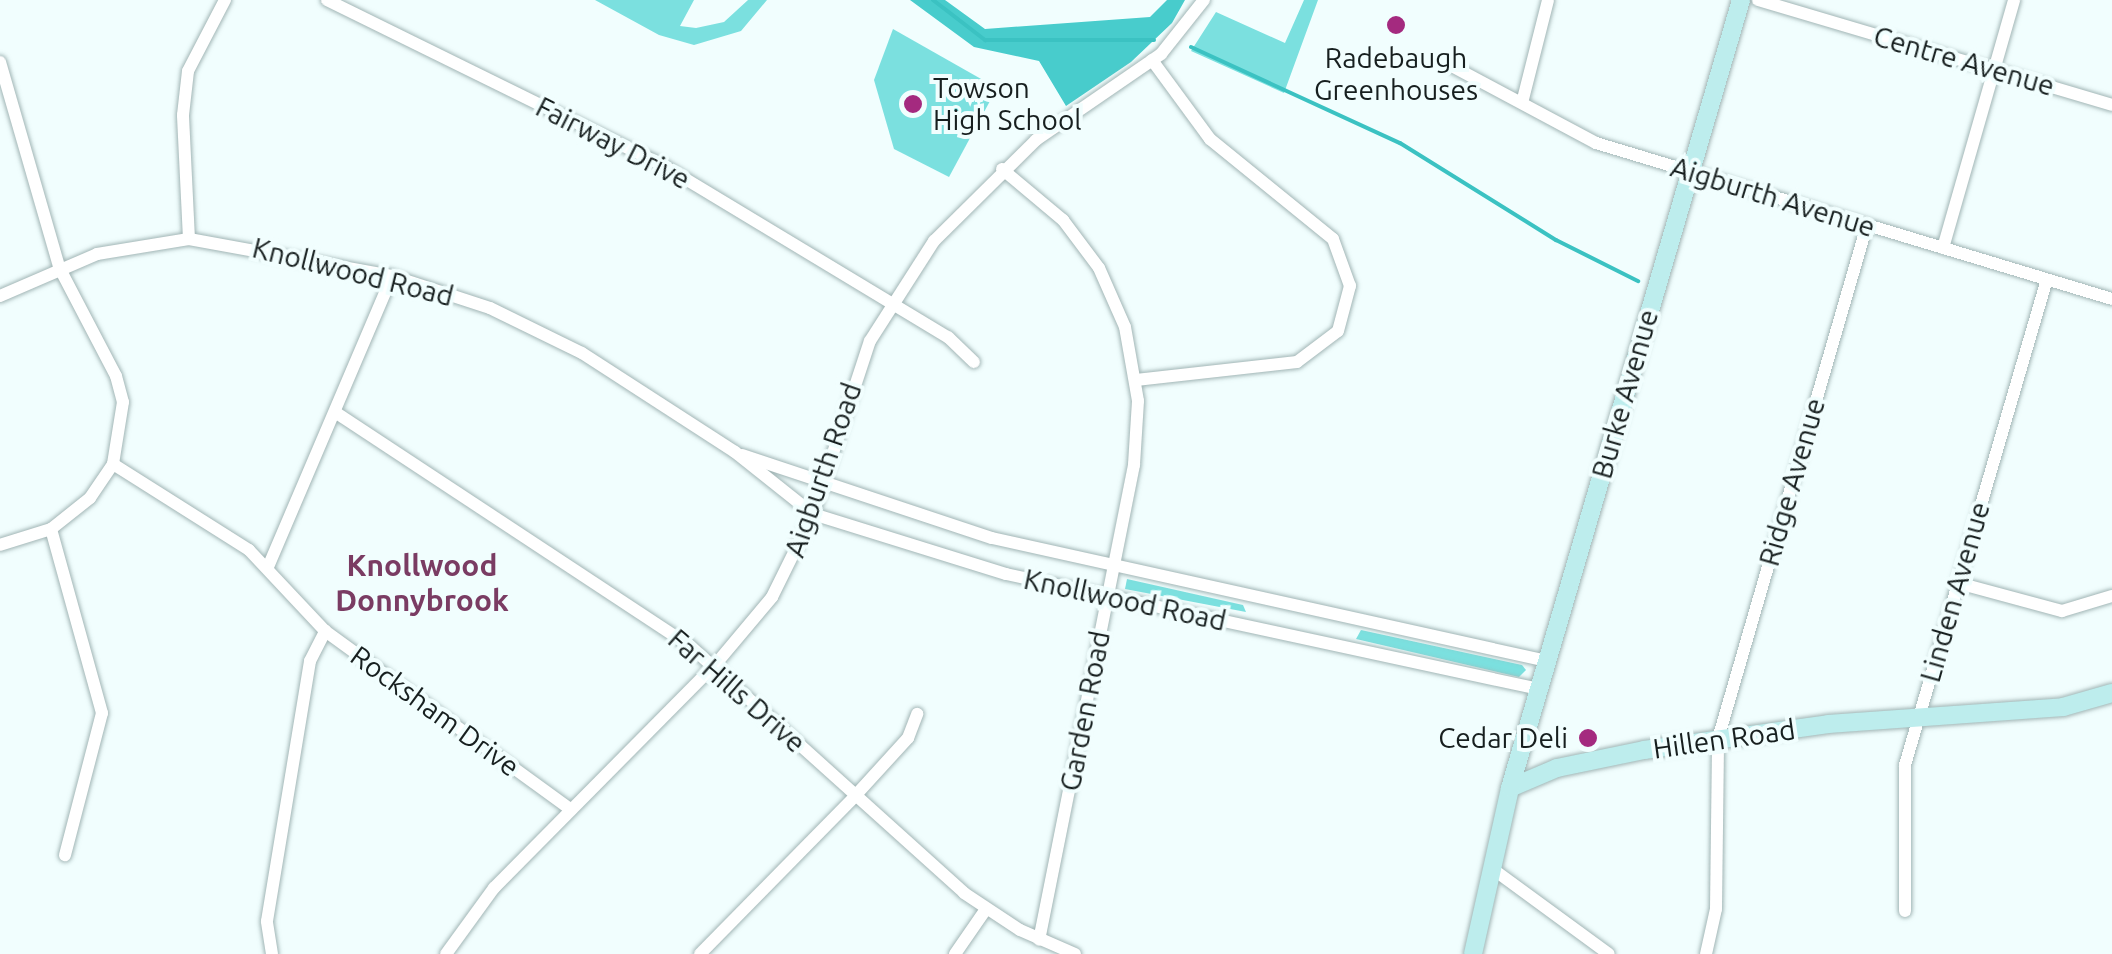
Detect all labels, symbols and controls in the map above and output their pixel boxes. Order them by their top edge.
marker: Radebaugh Greenhouses [1385,14,1407,36]
street label: Centre Avenue [1870,19,2058,103]
place label: Radebaugh Greenhouses [1314,41,1478,107]
place label: Towson High School [933,71,1082,137]
street label: Fairway Drive [530,90,696,196]
marker: Towson High School [902,93,924,115]
street label: Aigburth Avenue [1667,150,1879,244]
street label: Knollwood Road [249,231,457,313]
street label: Burke Avenue [1585,306,1665,482]
street label: Aigburth Road [777,378,869,562]
street label: Ridge Avenue [1752,394,1832,570]
street label: Linden Avenue [1913,498,1997,686]
district label: Knollwood Donnybrook [335,547,509,618]
street label: Knollwood Road [1021,562,1229,638]
street label: Far Hills Drive [662,622,812,760]
street label: Garden Road [1053,628,1117,794]
street label: Rocksham Drive [344,639,526,783]
street label: Hillen Road [1651,712,1797,766]
place label: Cedar Deli [1438,721,1568,755]
marker: Cedar Deli [1577,727,1599,749]

